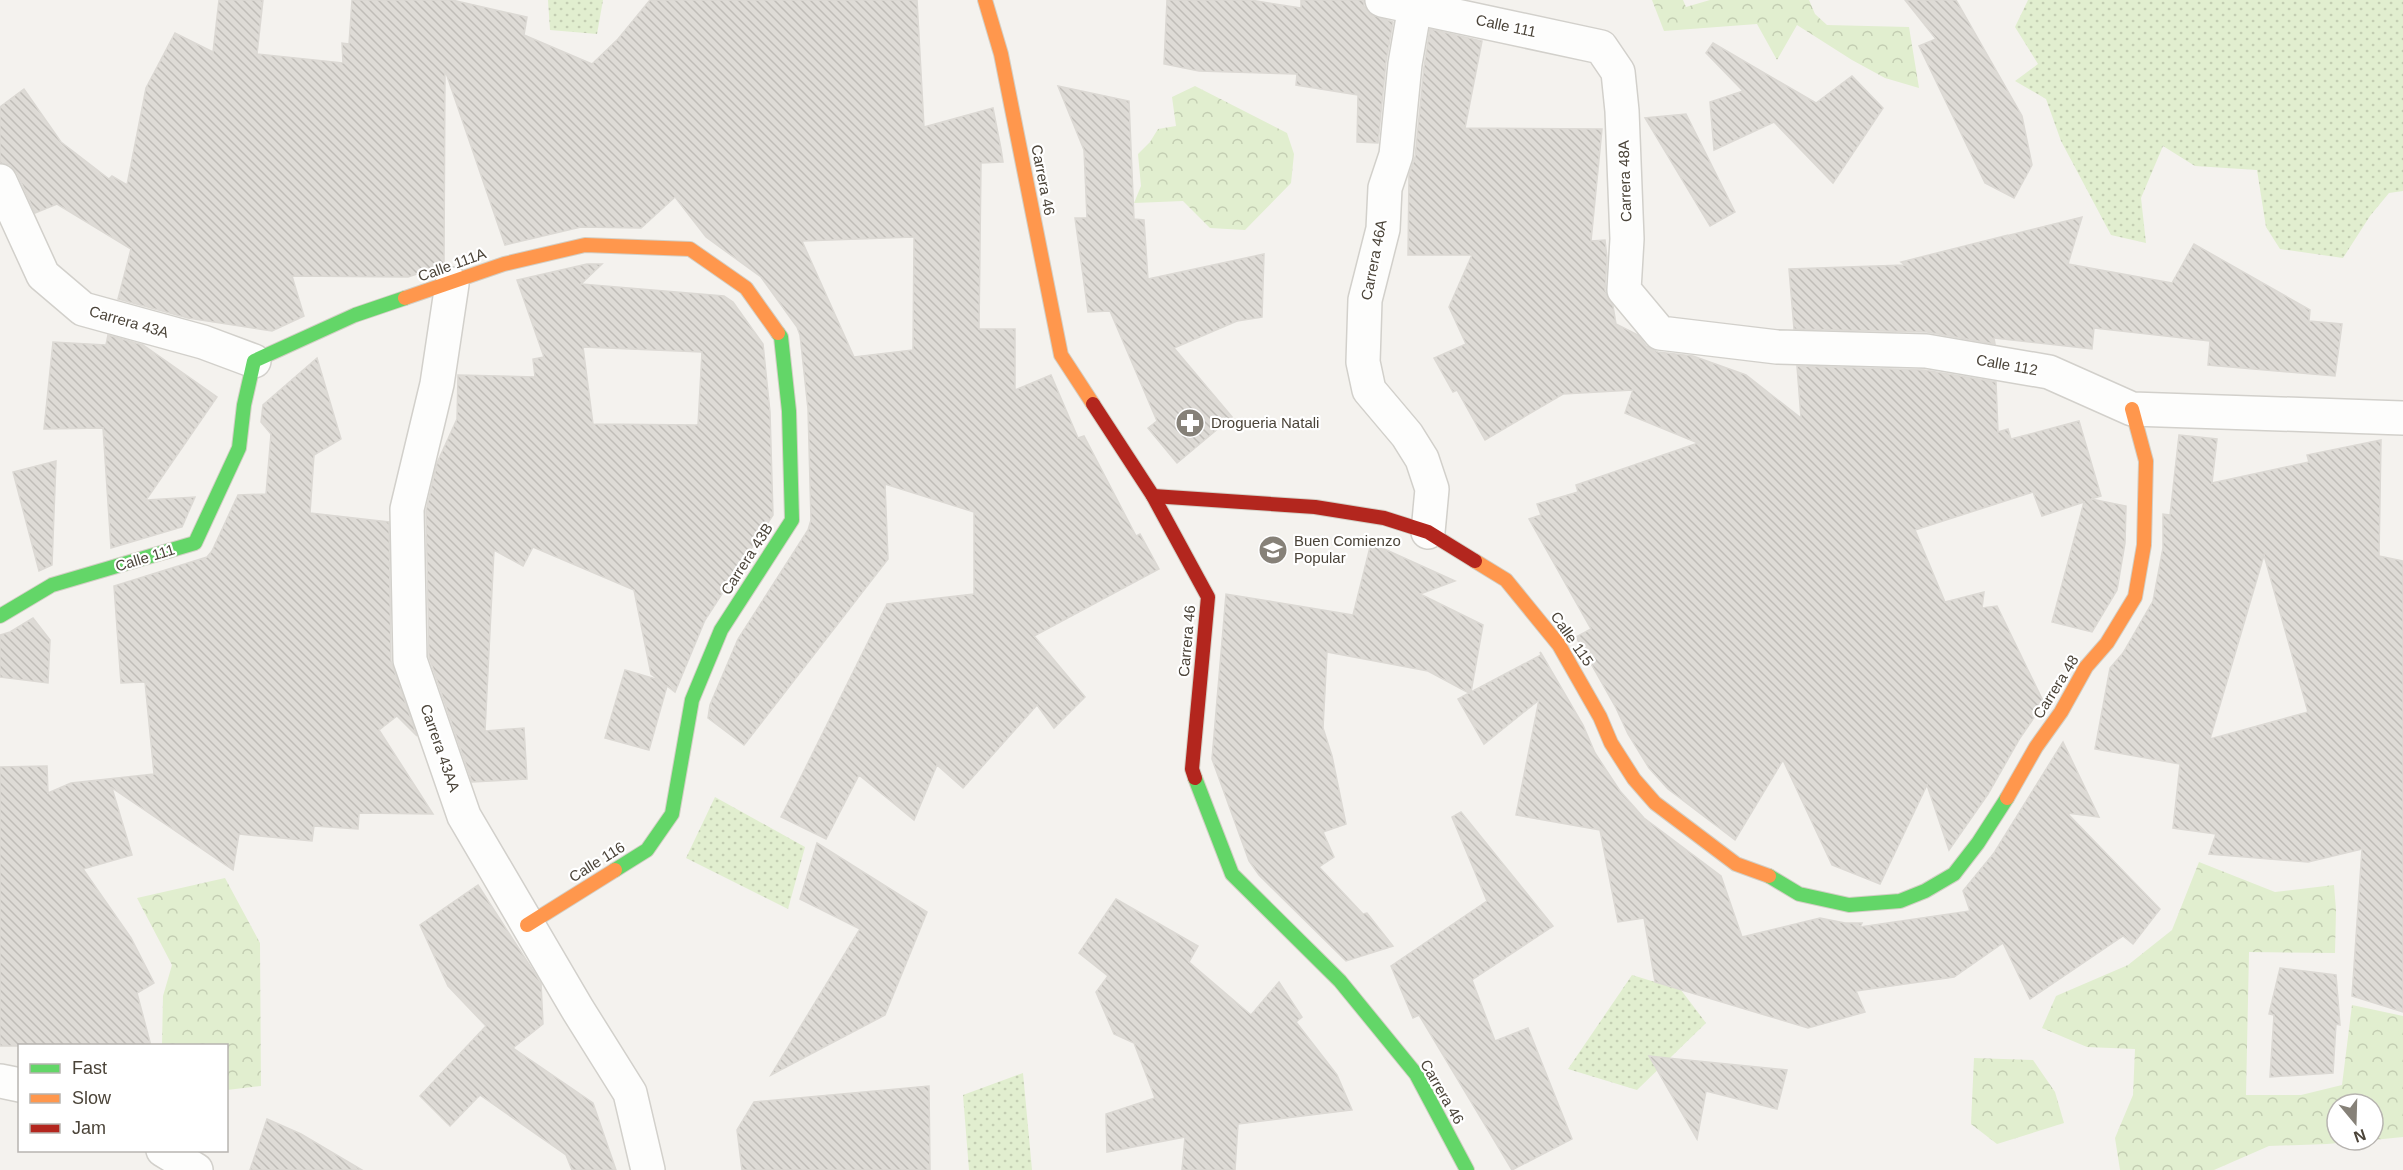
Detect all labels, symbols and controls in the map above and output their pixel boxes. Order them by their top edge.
street label: Calle 111 [1474,11,1538,40]
street label: Carrera 48A [1615,140,1634,222]
street label: Carrera 46 [1028,143,1059,217]
street label: Carrera 46A [1357,218,1390,302]
street label: Calle 111A [415,244,488,285]
street label: Carrera 43A [88,302,171,341]
street label: Calle 112 [1975,351,2039,378]
pharmacy icon: Drogueria Natali [1174,407,1206,439]
place label: Drogueria Natali [1211,414,1319,431]
street label: Carrera 43B [717,520,776,598]
place label: Buen Comienzo Popular [1294,532,1401,566]
school or university icon: Buen Comienzo Popular [1257,534,1289,566]
street label: Calle 111 [113,540,177,575]
street label: Carrera 46 [1175,605,1198,677]
street label: Calle 115 [1548,608,1597,669]
street label: Carrera 48 [2029,652,2082,722]
street label: Carrera 43AA [418,702,463,794]
street label: Calle 116 [566,838,628,885]
legend [18,1044,228,1152]
street label: Carrera 46 [1417,1056,1468,1127]
text: Fast [72,1058,107,1078]
text: Slow [72,1088,112,1108]
north arrow [2325,1092,2385,1152]
text: Jam [72,1118,106,1138]
text: N [2351,1126,2368,1146]

